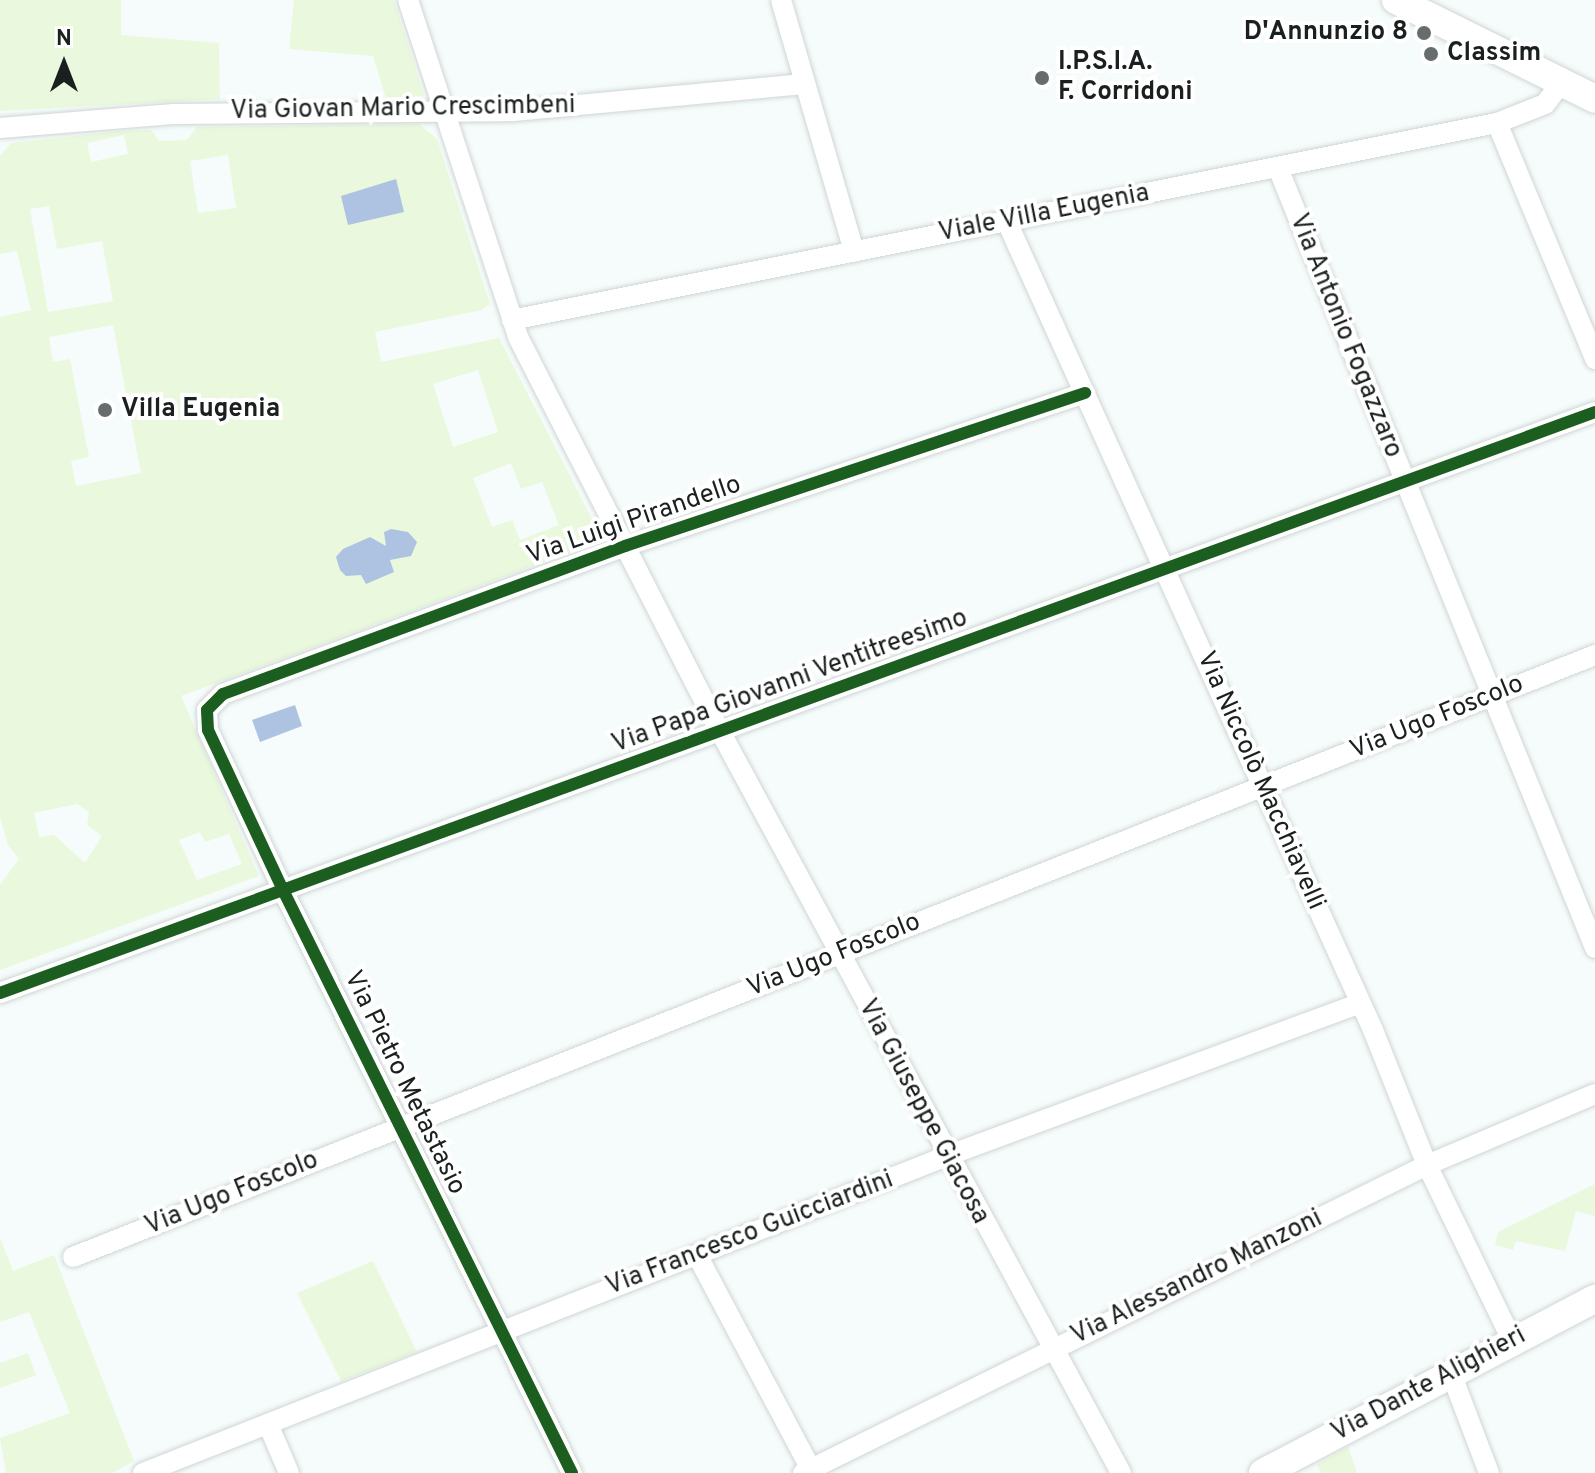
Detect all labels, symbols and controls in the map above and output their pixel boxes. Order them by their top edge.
place label: D'Annunzio 8 [1244,17,1408,49]
north arrow [24,24,104,104]
marker: D'Annunzio 8 [1415,24,1433,42]
text: N [56,26,72,53]
place label: Classim [1447,38,1541,70]
marker: Classim [1422,45,1440,63]
place label: I.P.S.I.A. F. Corridoni [1058,47,1192,108]
marker: I.P.S.I.A. F. Corridoni [1033,69,1051,87]
street label: Via Giovan Mario Crescimbeni [230,90,576,128]
street label: Viale Villa Eugenia [936,178,1152,250]
street label: Via Antonio Fogazzaro [1282,209,1408,463]
place label: Villa Eugenia [121,394,280,426]
marker: Villa Eugenia [96,401,114,419]
street label: Via Luigi Pirandello [523,470,745,572]
street label: Via Papa Giovanni Ventitreesimo [607,603,973,761]
street label: Via Niccolò Macchiavelli [1189,647,1331,915]
street label: Via Ugo Foscolo [1346,669,1528,767]
street label: Via Ugo Foscolo [743,907,925,1005]
street label: Via Pietro Metastasio [336,966,472,1200]
street label: Via Giuseppe Giacosa [851,994,995,1230]
street label: Via Ugo Foscolo [141,1145,323,1243]
street label: Via Francesco Guicciardini [602,1165,898,1303]
street label: Via Alessandro Manzoni [1066,1203,1328,1353]
street label: Via Dante Alighieri [1326,1320,1532,1450]

